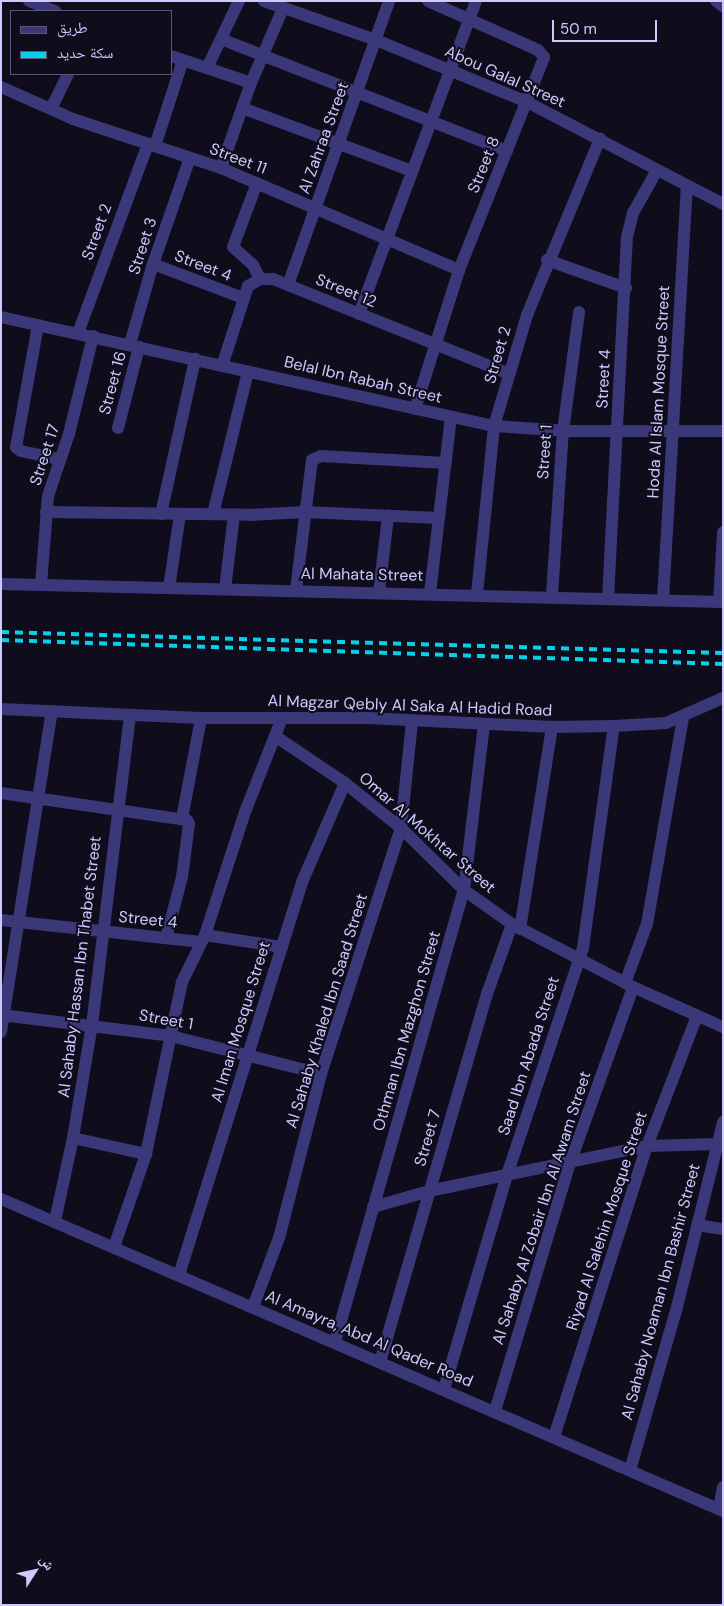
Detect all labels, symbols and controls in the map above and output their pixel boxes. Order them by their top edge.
legend [10,10,172,75]
scale bar [554,10,659,42]
text: طريق [57,18,88,38]
text: 50 m [560,19,597,39]
street label: Abou Galal Street [442,42,568,112]
text: سكة حديد [57,43,113,63]
street label: Al Zahraa Street [295,79,353,197]
street label: Street 8 [464,134,504,196]
street label: Street 11 [207,139,269,179]
street label: Street 2 [78,201,116,263]
street label: Street 3 [125,215,161,277]
street label: Street 4 [172,246,234,286]
street label: Street 12 [313,270,379,312]
street label: Hoda Al Islam Mosque Street [644,285,674,499]
street label: Street 2 [481,324,515,386]
street label: Street 16 [95,349,131,417]
street label: Street 4 [593,349,615,409]
street label: Belal Ibn Rabah Street [282,352,444,408]
street label: Street 17 [26,422,64,488]
street label: Street 1 [534,424,556,480]
street label: Al Mahata Street [300,564,424,586]
street label: Al Magzar Qebly Al Saka Al Hadid Road [267,691,553,721]
street label: Omar Al Mokhtar Street [355,768,499,898]
street label: Al Sahaby Hassan Ibn Thabet Street [54,835,106,1099]
street label: Al Sahaby Khaled Ibn Saad Street [282,891,372,1131]
street label: Street 4 [118,907,178,933]
street label: Othman Ibn Mazghon Street [369,929,445,1133]
street label: Al Iman Mosque Street [207,939,275,1105]
street label: Saad Ibn Abada Street [494,974,564,1138]
street label: Street 1 [137,1006,195,1034]
street label: Al Sahaby Al Zobair Ibn Al Awam Street [489,1069,595,1347]
street label: Street 7 [411,1107,445,1169]
street label: Riyad Al Salehin Mosque Street [562,1109,652,1333]
street label: Al Sahaby Noaman Ibn Bashir Street [617,1162,705,1422]
street label: Al Amayra, Abd Al Qader Road [262,1287,476,1391]
north arrow [10,1546,60,1596]
text: ش [36,1551,59,1574]

